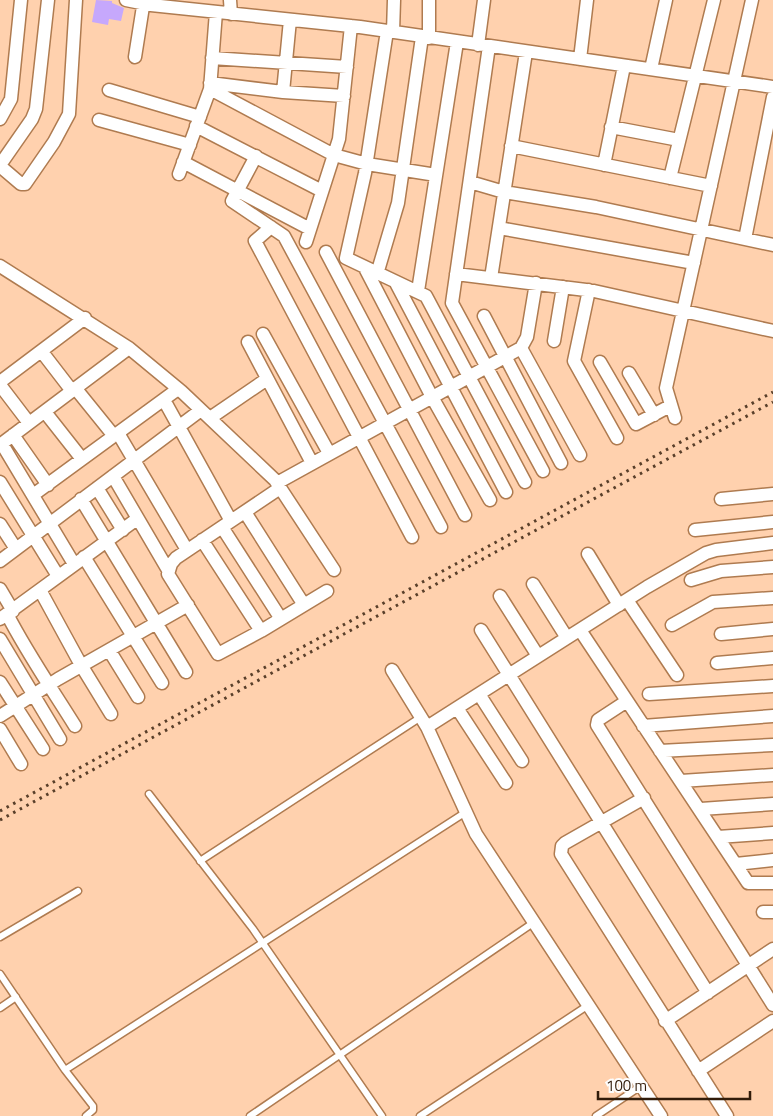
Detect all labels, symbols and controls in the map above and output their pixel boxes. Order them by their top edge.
scale bar [598,1068,750,1100]
text: 100 m [606,1074,647,1097]

